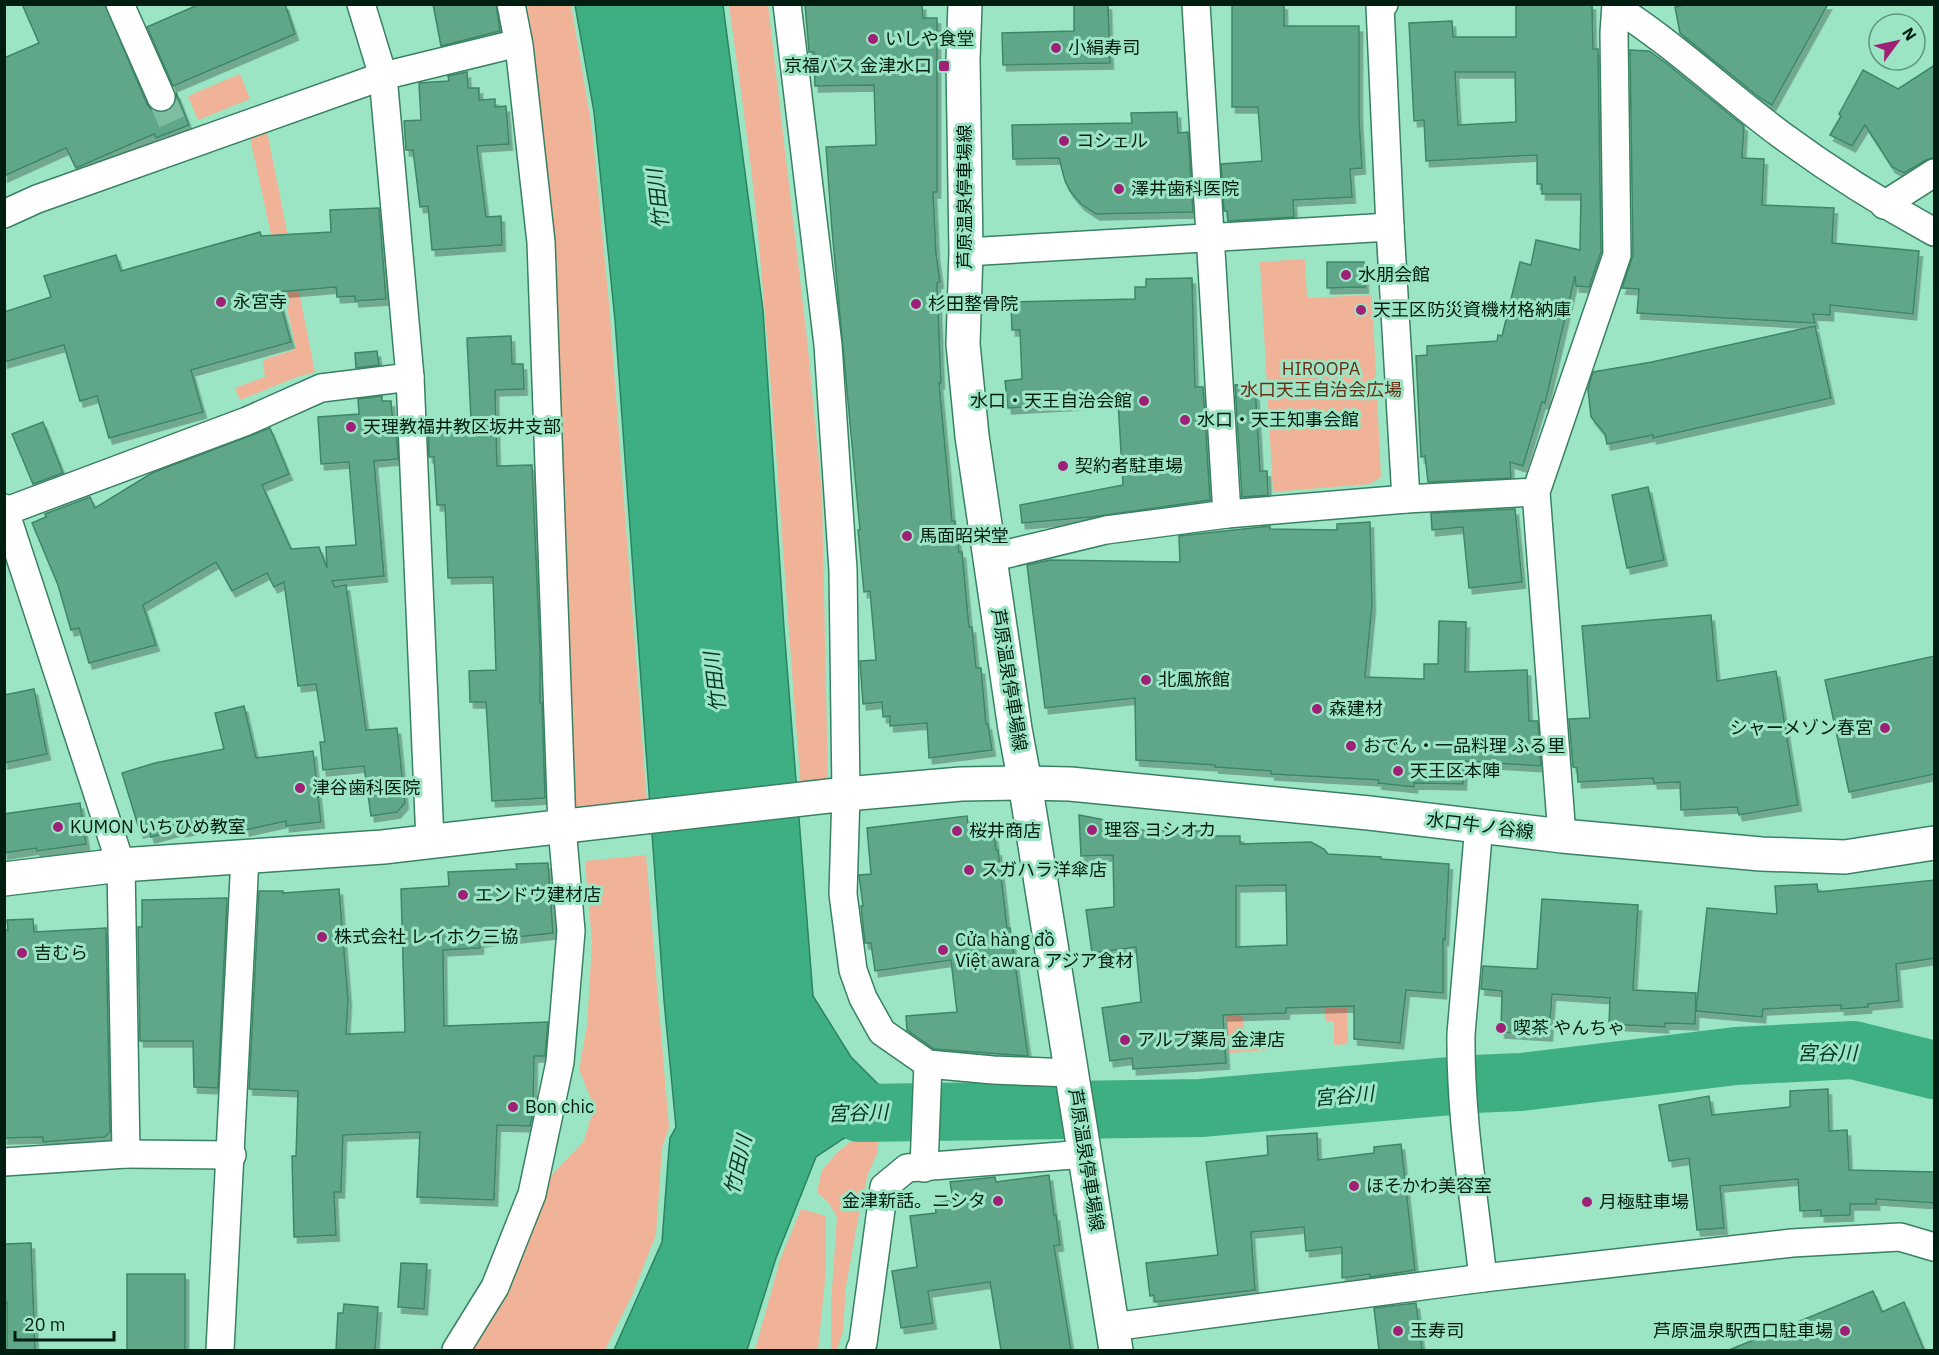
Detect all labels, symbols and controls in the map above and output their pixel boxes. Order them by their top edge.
north arrow [1867,12,1927,72]
text: N [1898,24,1921,44]
place label: いしや食堂 [885,27,975,50]
marker: いしや食堂 [866,32,880,46]
place label: 小絹寿司 [1068,36,1140,59]
marker: 小絹寿司 [1049,41,1063,55]
place label: 京福バス 金津水口 [784,54,932,77]
marker: 京福バス 金津水口 [937,59,951,73]
street label: 芦原温泉停車場線 [953,125,976,269]
place label: コシェル [1076,129,1148,152]
marker: コシェル [1057,134,1071,148]
water label: 竹田川 [640,166,675,230]
place label: 澤井歯科医院 [1131,177,1239,200]
marker: 澤井歯科医院 [1112,182,1126,196]
place label: 水朋会館 [1358,263,1430,286]
marker: 水朋会館 [1339,268,1353,282]
place label: 永宮寺 [233,290,287,313]
place label: 杉田整骨院 [928,292,1018,315]
marker: 永宮寺 [214,295,228,309]
marker: 杉田整骨院 [909,297,923,311]
place label: 天王区防災資機材格納庫 [1373,298,1571,321]
marker: 天王区防災資機材格納庫 [1354,303,1368,317]
park label: HIROOPA 水口天王自治会広場 [1240,357,1402,401]
place label: 水口・天王自治会館 [970,389,1132,412]
marker: 水口・天王自治会館 [1137,394,1151,408]
place label: 水口・天王知事会館 [1197,408,1359,431]
marker: 水口・天王知事会館 [1178,413,1192,427]
place label: 天理教福井教区坂井支部 [363,415,561,438]
marker: 天理教福井教区坂井支部 [344,420,358,434]
place label: 契約者駐車場 [1075,454,1183,477]
marker: 契約者駐車場 [1056,459,1070,473]
place label: 馬面昭栄堂 [919,524,1009,547]
marker: 馬面昭栄堂 [900,529,914,543]
street label: 芦原温泉停車場線 [987,607,1032,753]
water label: 竹田川 [697,649,732,713]
place label: 北風旅館 [1158,668,1230,691]
marker: 北風旅館 [1139,673,1153,687]
place label: 森建材 [1329,697,1383,720]
marker: 森建材 [1310,702,1324,716]
place label: シャーメゾン春宮 [1730,716,1873,739]
marker: シャーメゾン春宮 [1878,721,1892,735]
place label: おでん・一品料理 ふる里 [1363,734,1565,757]
marker: おでん・一品料理 ふる里 [1344,739,1358,753]
place label: 天王区本陣 [1410,759,1500,782]
marker: 天王区本陣 [1391,764,1405,778]
place label: 津谷歯科医院 [312,776,420,799]
marker: 津谷歯科医院 [293,781,307,795]
street label: 水口牛ノ谷線 [1425,808,1535,843]
place label: KUMON いちひめ教室 [70,815,246,838]
place label: 理容 ヨシオカ [1104,818,1216,841]
place label: 桜井商店 [969,819,1041,842]
marker: KUMON いちひめ教室 [51,820,65,834]
marker: 理容 ヨシオカ [1085,823,1099,837]
marker: 桜井商店 [950,824,964,838]
place label: スガハラ洋傘店 [981,858,1107,881]
marker: スガハラ洋傘店 [962,863,976,877]
place label: エンドウ建材店 [475,883,601,906]
marker: エンドウ建材店 [456,888,470,902]
place label: 株式会社 レイホク三協 [334,925,518,948]
place label: Cửa hàng đồ Việt awara アジア食材 [955,928,1133,972]
marker: 株式会社 レイホク三協 [315,930,329,944]
place label: 吉むら [34,941,88,964]
marker: Cửa hàng đồ Việt awara アジア食材 [936,943,950,957]
marker: 吉むら [15,946,29,960]
place label: 喫茶 やんちゃ [1513,1016,1625,1039]
marker: 喫茶 やんちゃ [1494,1021,1508,1035]
place label: アルプ薬局 金津店 [1137,1028,1285,1051]
marker: アルプ薬局 金津店 [1118,1033,1132,1047]
water label: 宮谷川 [1797,1039,1859,1066]
water label: 宮谷川 [1313,1079,1377,1112]
street label: 芦原温泉停車場線 [1064,1087,1109,1233]
place label: Bon chic [525,1095,594,1118]
water label: 宮谷川 [828,1098,890,1127]
marker: Bon chic [506,1100,520,1114]
water label: 竹田川 [718,1131,758,1197]
place label: ほそかわ美容室 [1366,1174,1492,1197]
marker: ほそかわ美容室 [1347,1179,1361,1193]
place label: 金津新話。ニシタ [842,1189,986,1212]
place label: 月極駐車場 [1599,1190,1689,1213]
marker: 金津新話。ニシタ [991,1194,1005,1208]
marker: 月極駐車場 [1580,1195,1594,1209]
scale bar [15,1304,114,1342]
text: 20 m [24,1313,66,1336]
place label: 玉寿司 [1410,1319,1464,1342]
place label: 芦原温泉駅西口駐車場 [1653,1319,1833,1342]
marker: 玉寿司 [1391,1324,1405,1338]
marker: 芦原温泉駅西口駐車場 [1838,1324,1852,1338]

